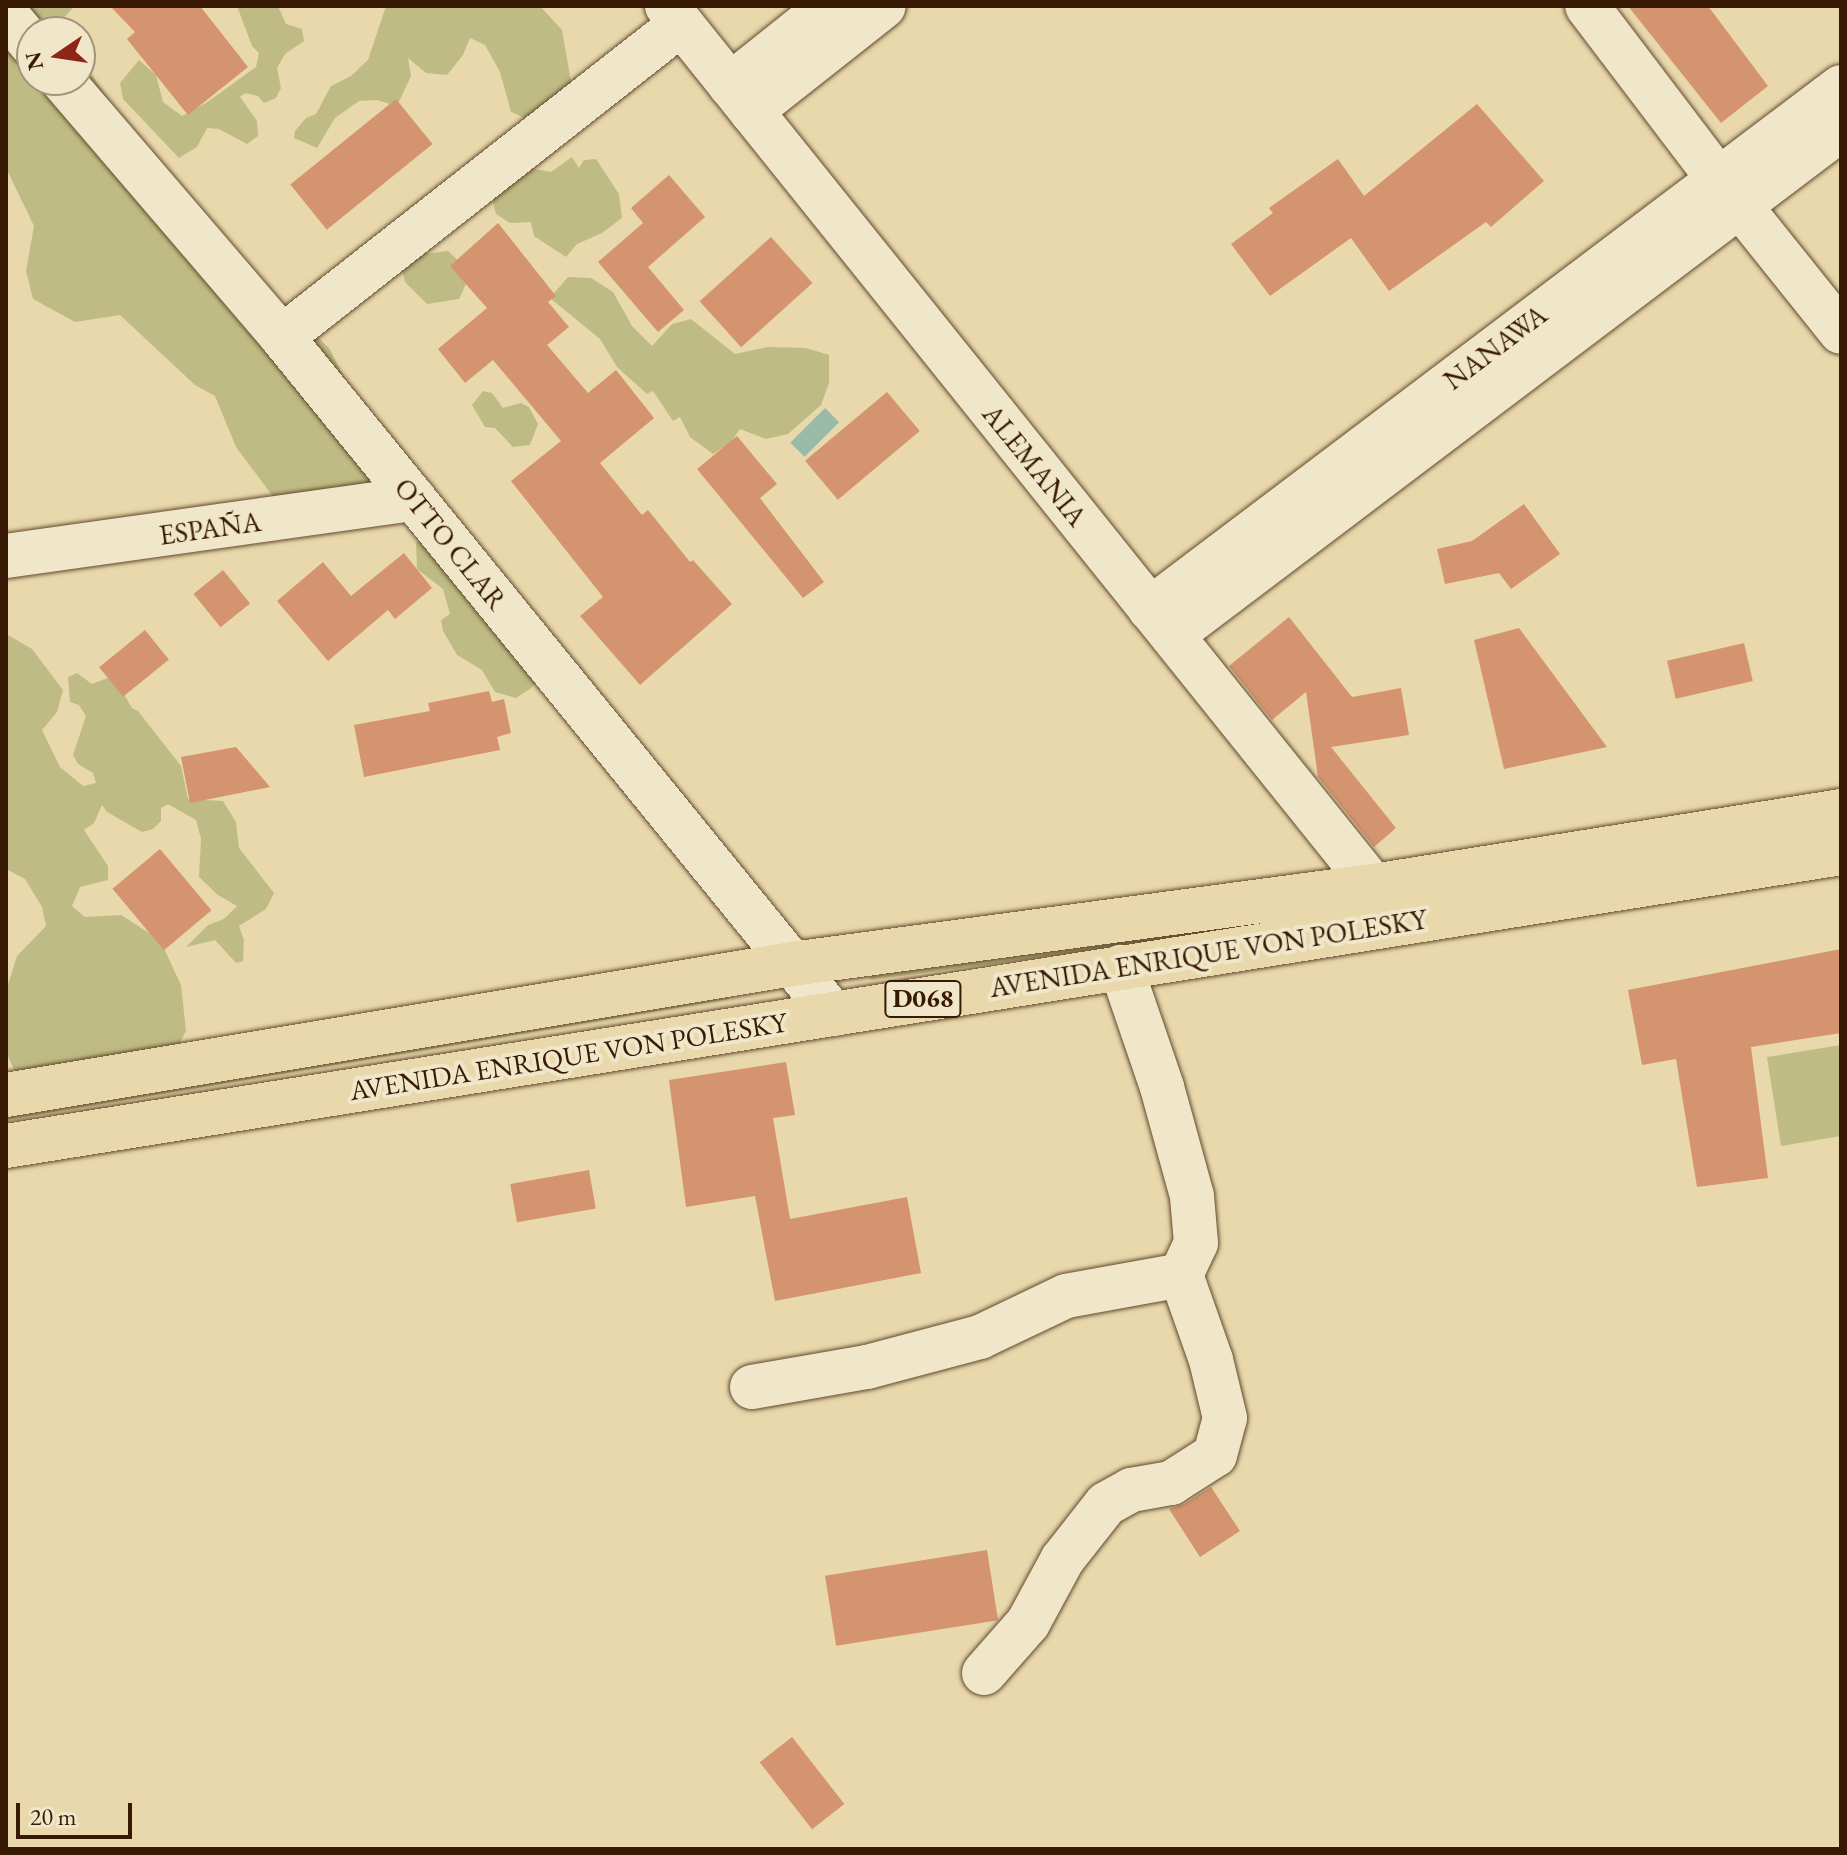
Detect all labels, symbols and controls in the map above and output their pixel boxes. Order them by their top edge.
north arrow [16,16,96,96]
text: N [18,49,50,73]
street label: NANAWA [1437,297,1553,397]
street label: ALEMANIA [976,397,1094,533]
street label: OTTO CLAR [388,471,514,617]
street label: ESPAÑA [157,504,263,552]
street label: AVENIDA ENRIQUE VON POLESKY [987,902,1429,1004]
road number: D068 [883,977,963,1021]
street label: AVENIDA ENRIQUE VON POLESKY [347,1005,789,1107]
scale bar [20,1787,136,1837]
text: 20 m [30,1801,77,1832]

